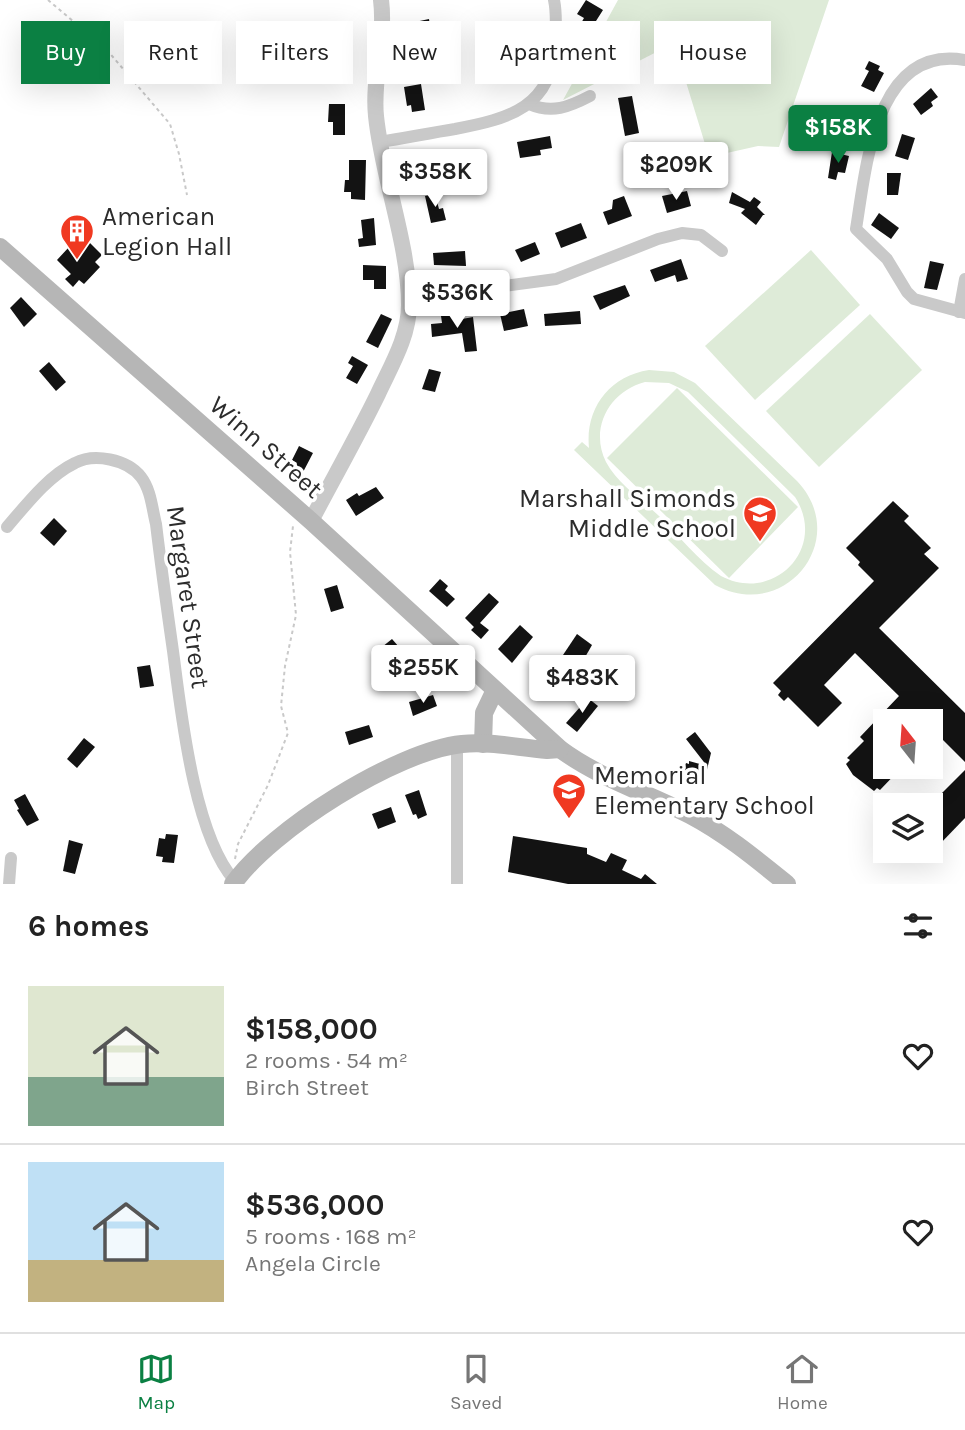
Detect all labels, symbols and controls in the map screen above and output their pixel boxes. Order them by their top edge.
chip: Buy [21,21,110,84]
chip: Rent [124,21,222,84]
chip: Filters [236,21,353,84]
chip: New [367,21,461,84]
chip: Apartment [475,21,640,84]
chip: House [654,21,771,84]
pin: $158K [789,106,887,165]
text: $158K [804,114,872,141]
pin: $209K [627,142,725,202]
pin: $358K [386,150,484,209]
text: $209K [639,151,713,178]
text: $358K [398,158,472,185]
place label: American Legion Hall [102,201,232,262]
building icon: American Legion Hall [58,212,96,261]
pin: $536K [408,270,506,330]
text: $536K [421,279,493,306]
street label: Winn Street [203,389,329,505]
place label: Marshall Simonds Middle School [519,483,736,544]
school or university icon: Marshall Simonds Middle School [741,494,779,543]
street label: Margaret Street [160,504,216,691]
pin: $255K [374,646,472,705]
text: $255K [387,654,459,681]
pin: $483K [533,656,631,715]
text: $483K [545,664,619,691]
north arrow [873,709,943,779]
map controls [873,709,943,863]
place label: Memorial Elementary School [594,760,815,821]
school or university icon: Memorial Elementary School [550,771,588,820]
button: layers [873,793,943,863]
icon: filters [899,907,937,945]
text: 6 homes [28,908,150,944]
text: $158,000 [245,1011,378,1047]
icon: home [84,1014,168,1098]
icon: heart [899,1037,937,1075]
text: 2 rooms · 54 m² [245,1047,408,1074]
text: Birch Street [245,1074,369,1101]
text: $536,000 [245,1187,385,1223]
icon: home [84,1190,168,1274]
icon: heart [899,1213,937,1251]
text: 5 rooms · 168 m² [245,1223,417,1250]
text: Angela Circle [245,1250,381,1277]
tab: Map [137,1350,175,1414]
tab: Saved [450,1350,502,1414]
tab: Home [777,1350,828,1414]

